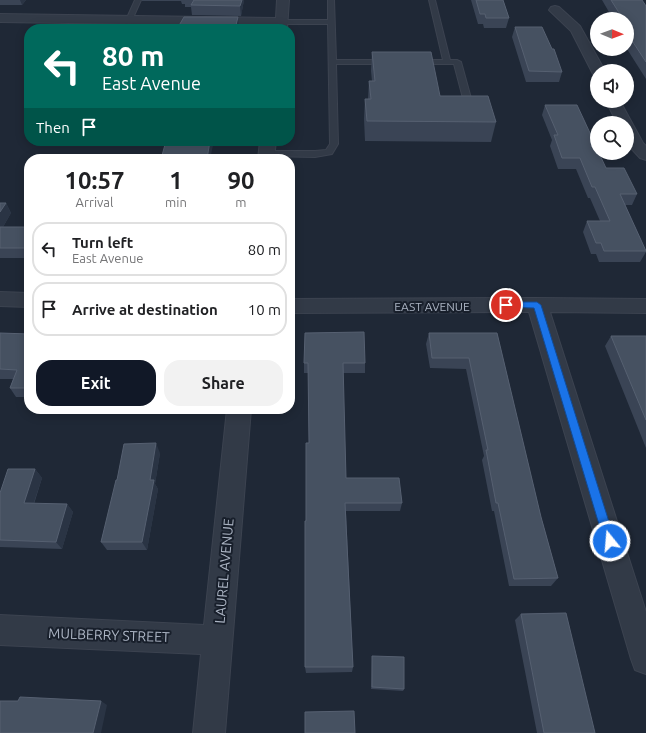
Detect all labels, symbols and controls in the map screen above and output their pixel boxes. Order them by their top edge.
north arrow [590,12,634,56]
map controls [590,12,634,160]
icon: left [36,40,88,92]
text: 80 m [102,40,164,71]
button: sound [590,64,634,108]
text: East Avenue [102,73,201,93]
icon: arrive [78,116,100,138]
button: search [590,116,634,160]
text: Then [36,119,70,136]
text: 10:57 [65,167,125,194]
text: 1 [169,167,183,194]
text: 90 [227,167,254,194]
text: Arrival [76,195,113,209]
text: min [165,195,187,209]
text: m [235,195,247,209]
text: Turn left [72,234,133,251]
icon: left [38,238,60,260]
text: 80 m [248,241,281,258]
text: East Avenue [72,251,144,265]
pin [489,288,523,322]
icon: arrive [495,294,517,316]
icon: arrive [38,298,60,320]
street label: EAST AVENUE [394,300,470,313]
text: Arrive at destination [72,301,218,318]
text: 10 m [248,301,281,318]
button: Exit [36,360,156,406]
button: Share [164,360,283,406]
street label: LAUREL AVENUE [211,518,237,624]
position arrow [589,520,631,562]
street label: MULBERRY STREET [48,625,170,645]

